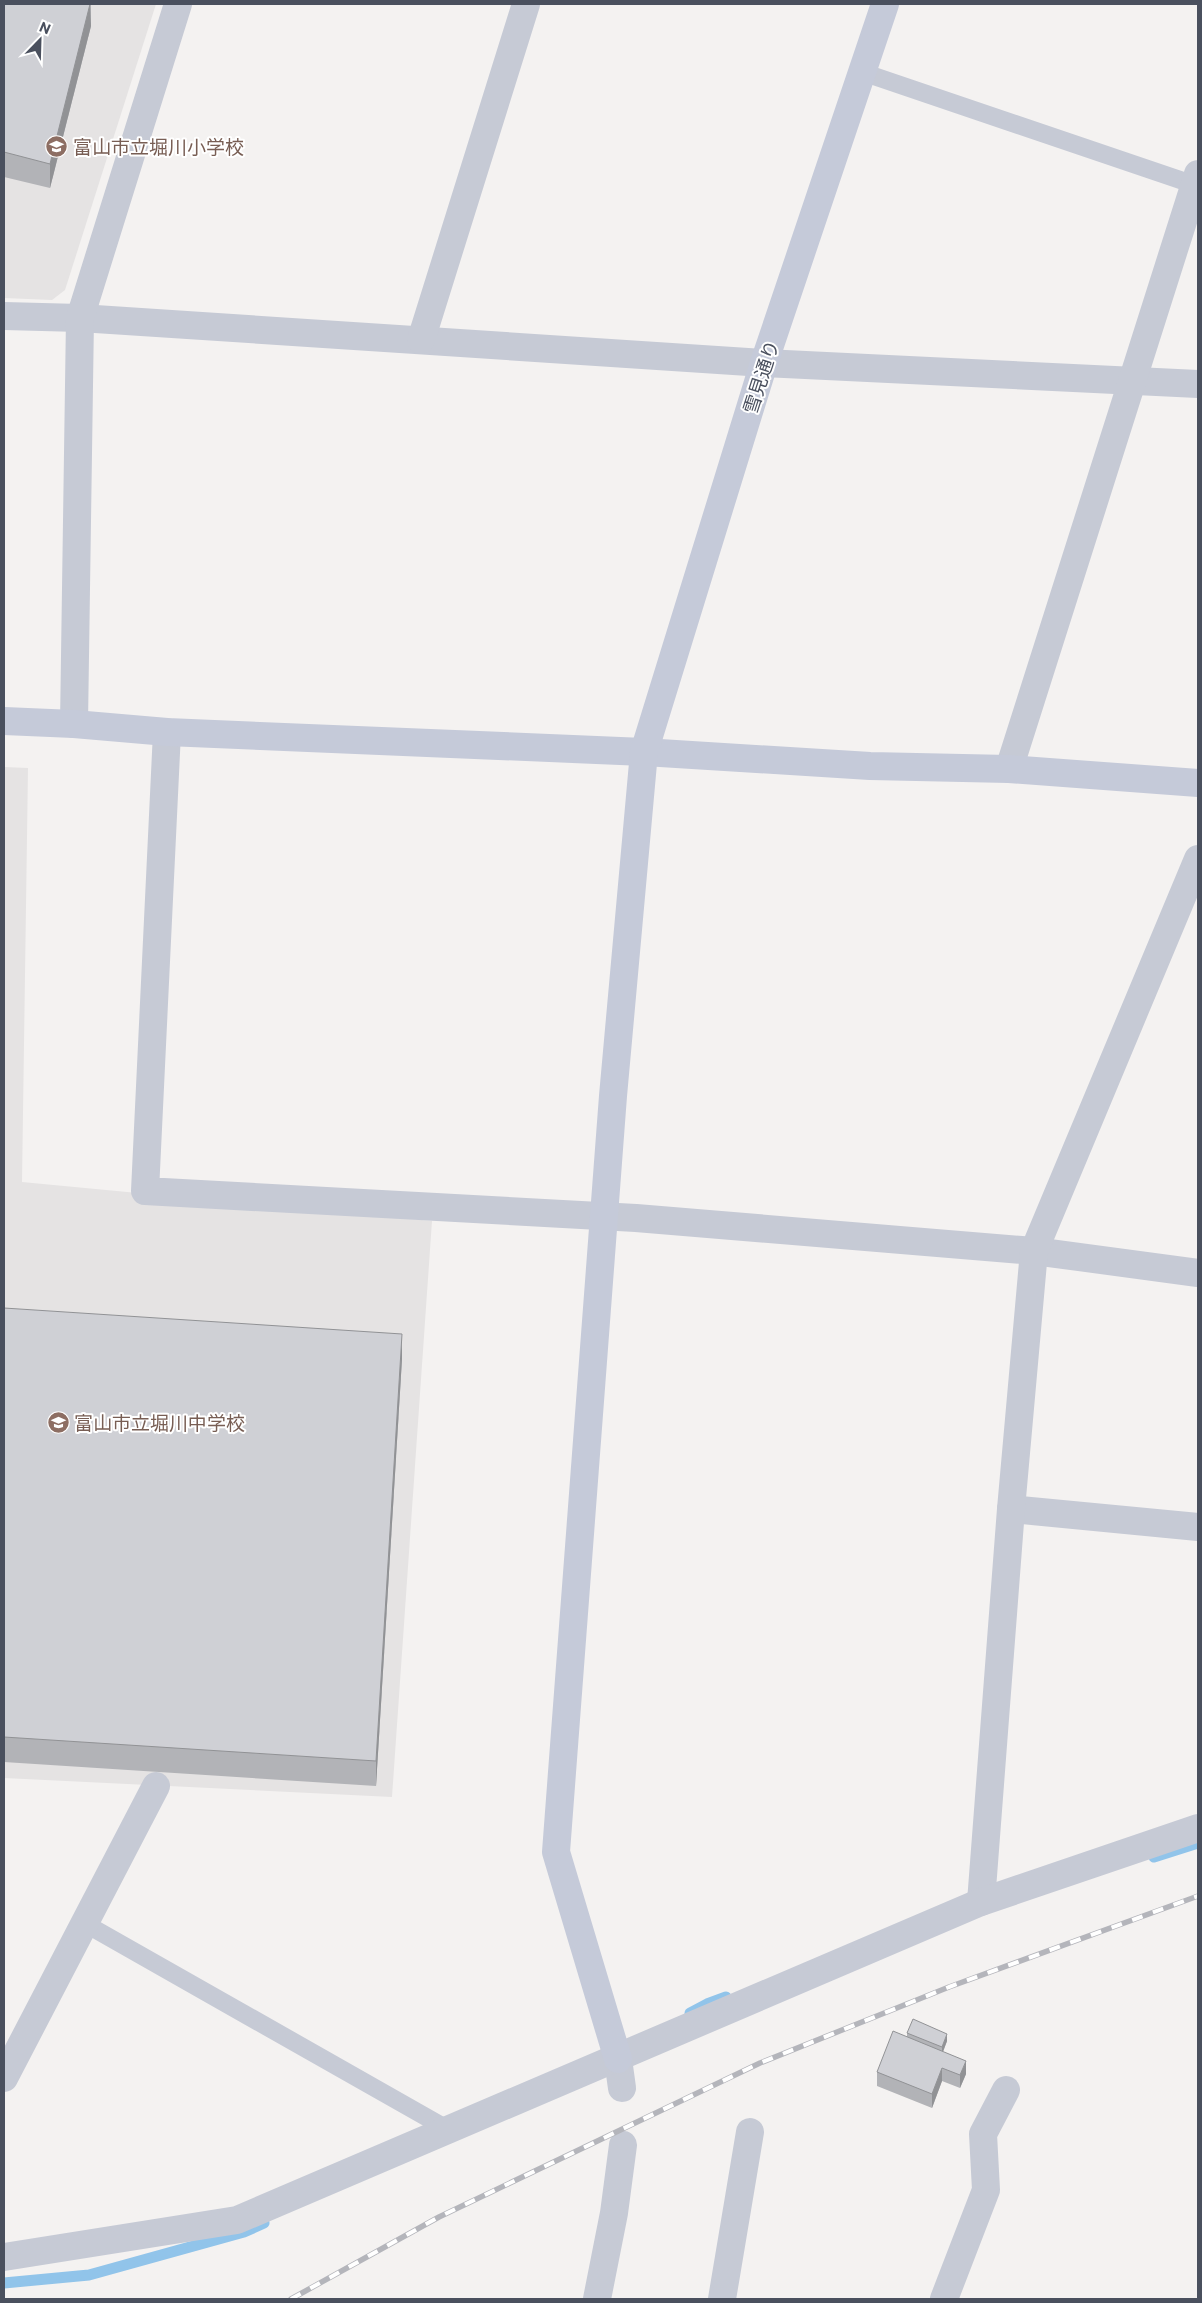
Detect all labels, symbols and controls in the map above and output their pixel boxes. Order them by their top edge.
north arrow [15,15,65,65]
text: N [37,18,53,37]
school or university icon: 富山市立堀川小学校 [45,135,69,159]
place label: 富山市立堀川小学校 [73,135,244,158]
street label: 雪見通り [738,337,783,417]
school or university icon: 富山市立堀川中学校 [46,1411,70,1435]
place label: 富山市立堀川中学校 [74,1411,245,1434]

